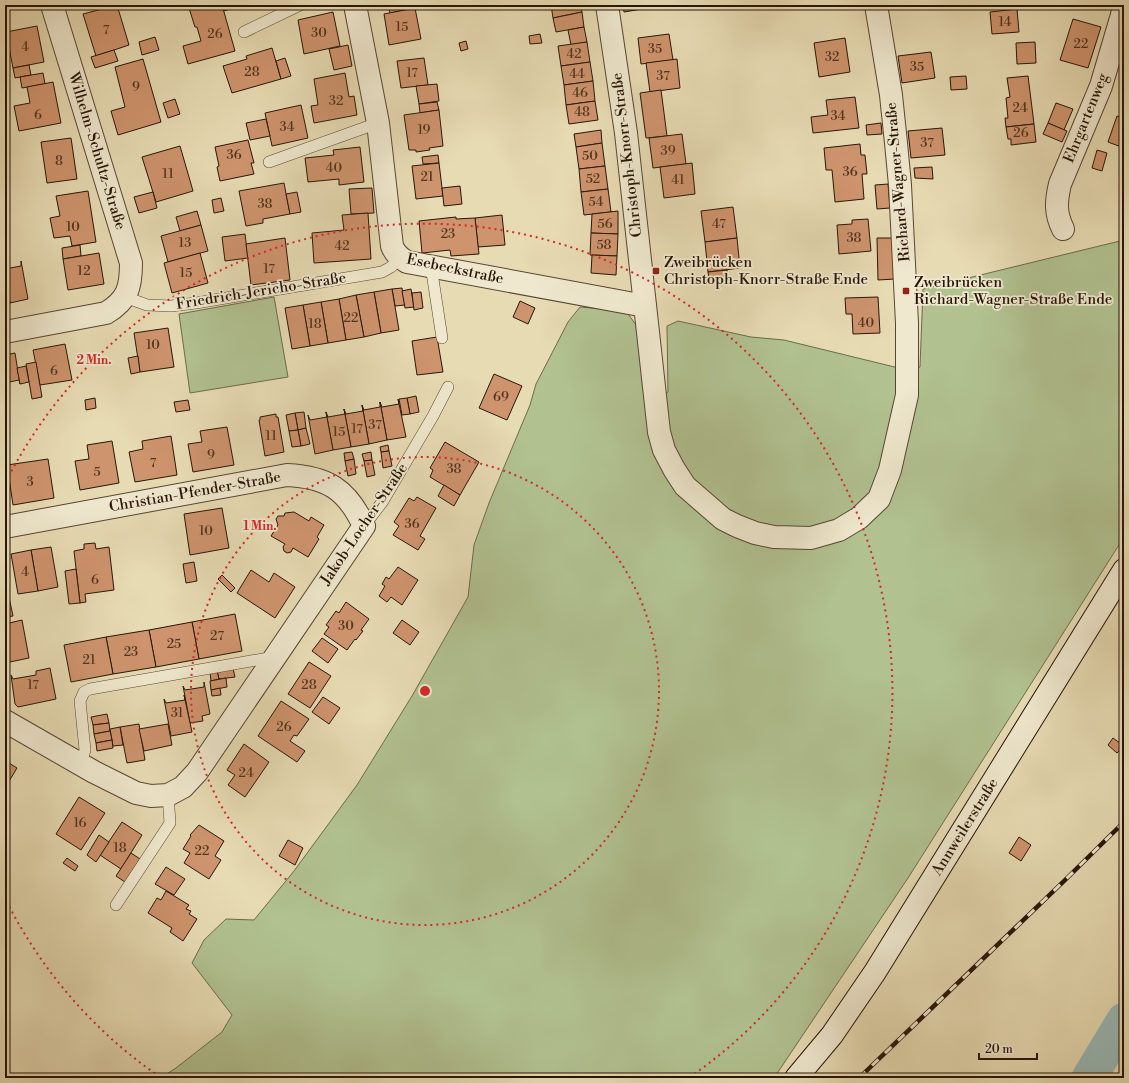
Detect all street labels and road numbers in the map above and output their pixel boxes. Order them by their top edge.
street label: Wilhelm-Schultz-Straße [64,69,130,232]
street label: Ehrgartenweg [1059,70,1113,166]
street label: Christoph-Knorr-Straße [607,72,647,238]
street label: Richard-Wagner-Straße [882,102,914,262]
street label: Esebeckstraße [405,249,505,289]
street label: Friedrich-Jericho-Straße [175,268,347,314]
street label: Jakob-Locher-Straße [316,460,412,589]
street label: Christian-Pfender-Straße [108,468,282,516]
street label: Annweilerstraße [927,775,1003,880]

